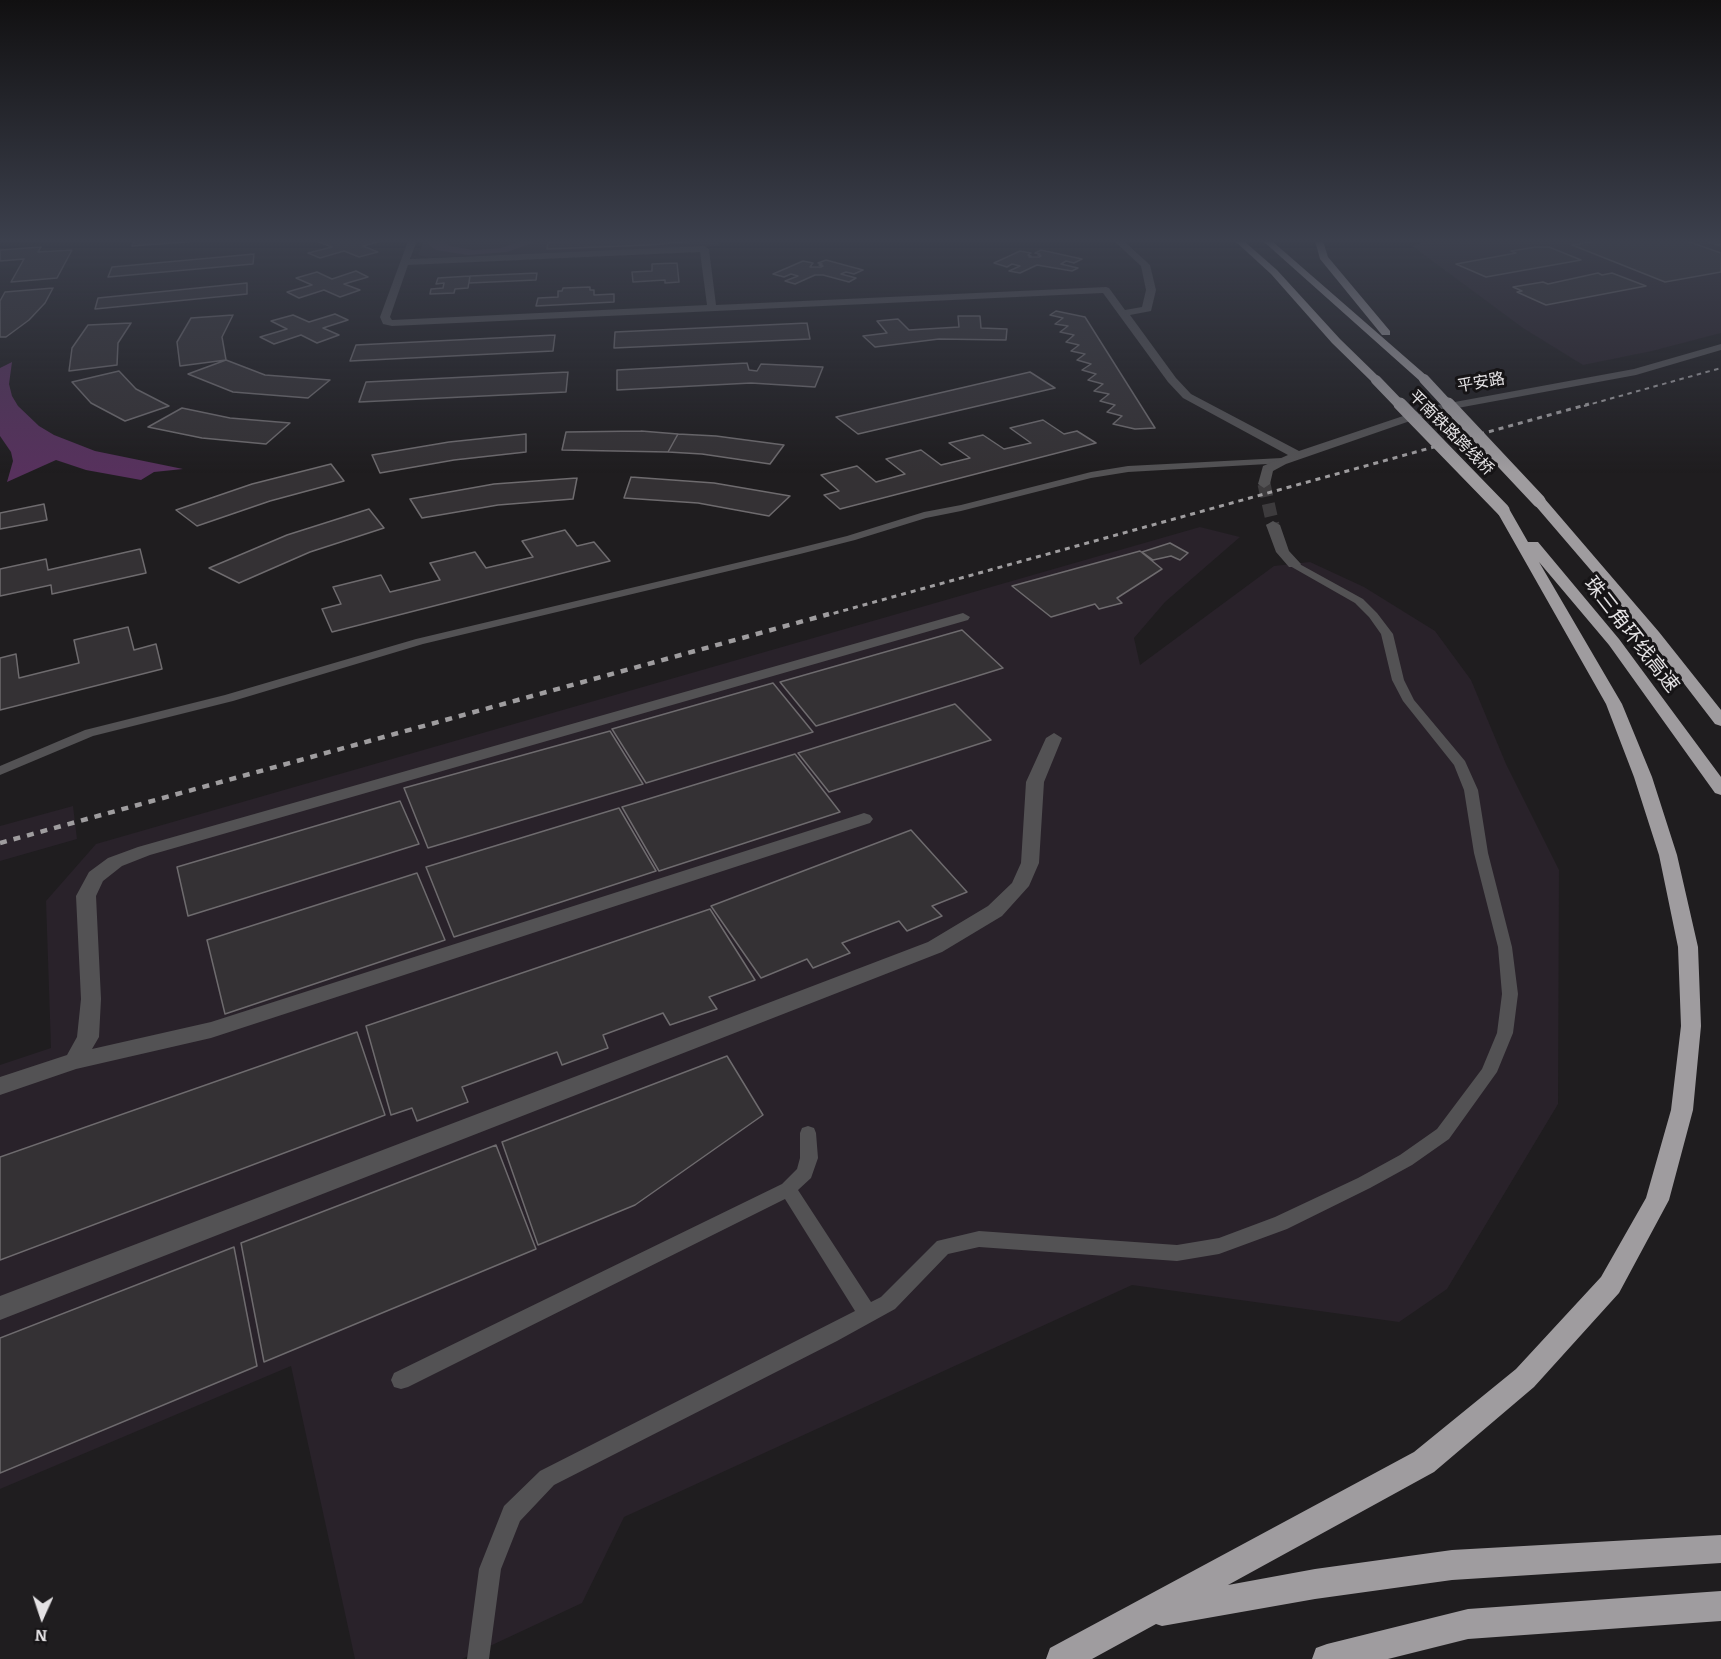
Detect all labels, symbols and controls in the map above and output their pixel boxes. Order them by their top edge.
street label: 平安路 [1456,369,1506,397]
street label: 平南铁路跨线桥 [1405,387,1497,479]
street label: 珠三角环线高速 [1578,572,1684,698]
north arrow [12,1587,72,1647]
text: N [34,1626,48,1645]

